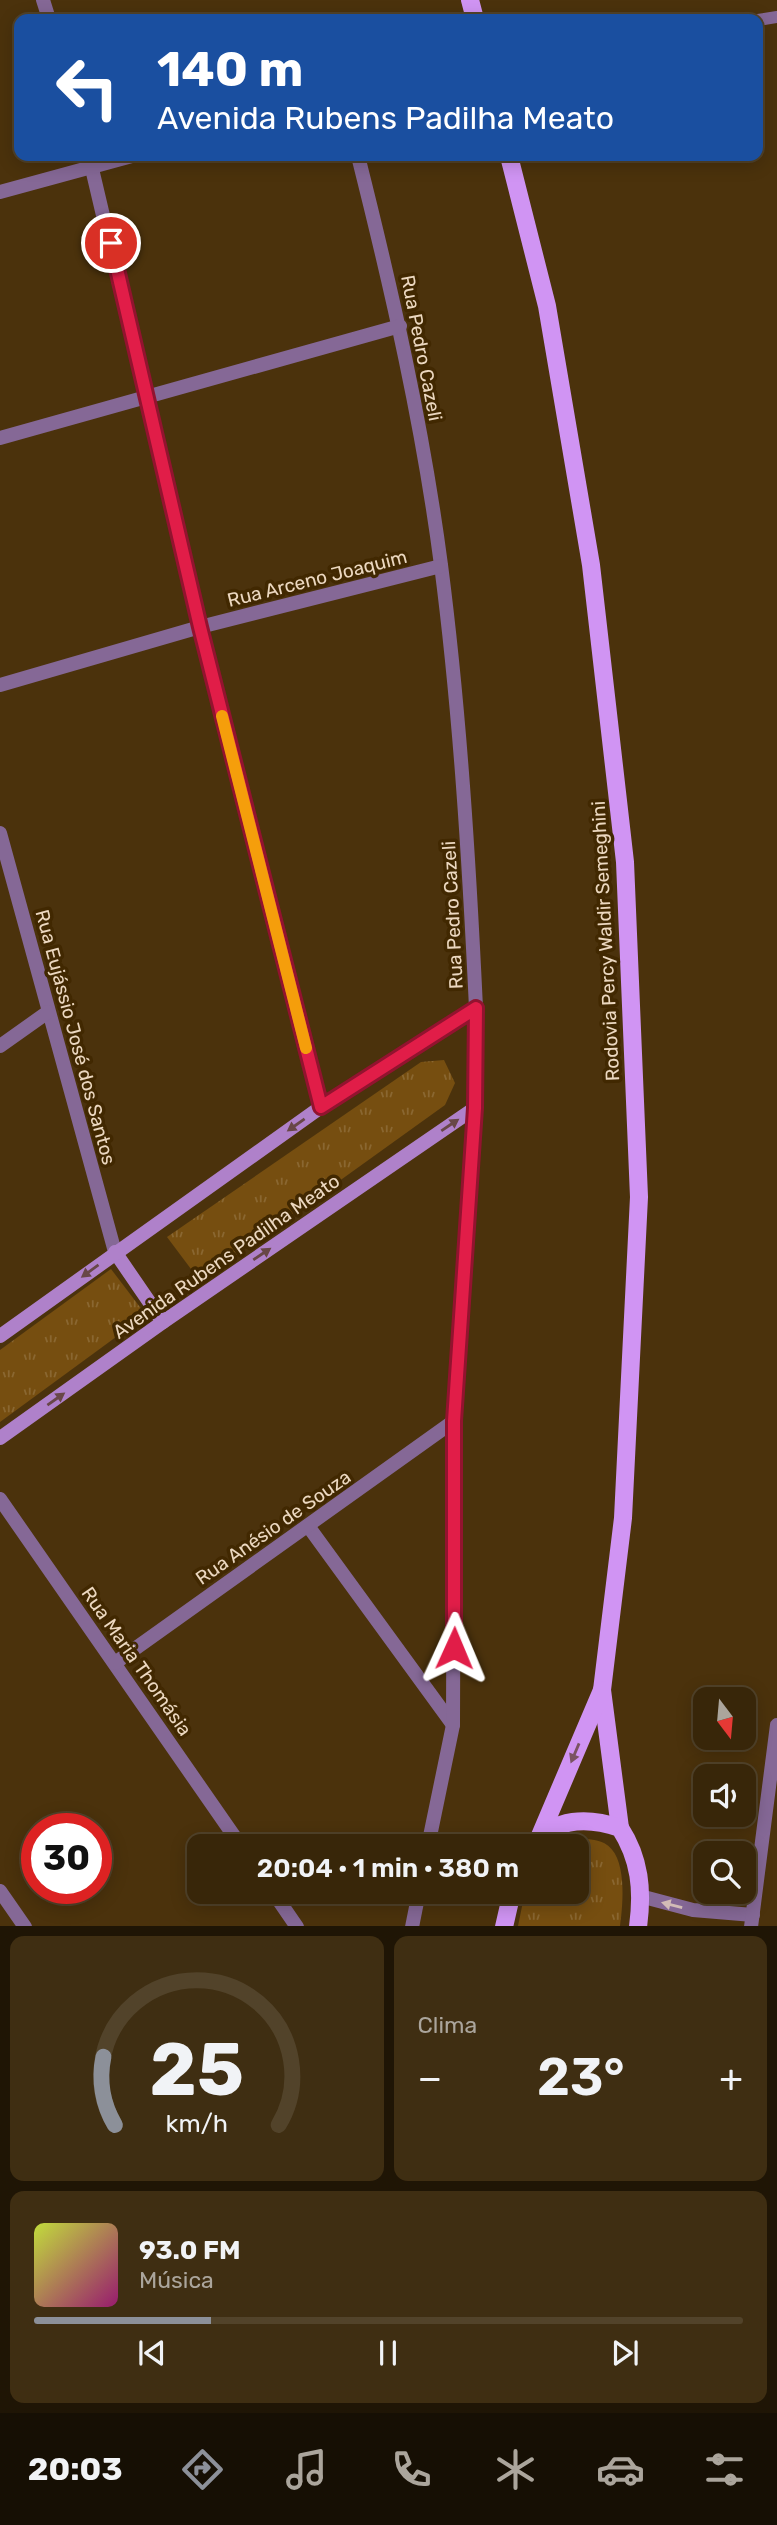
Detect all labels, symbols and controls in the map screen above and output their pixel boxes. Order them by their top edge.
text: 140 m [157,40,303,98]
icon: left [42,42,133,133]
text: Avenida Rubens Padilha Meato [157,99,614,137]
pin [81,213,141,273]
icon: arrive [92,224,130,262]
street label: Rua Pedro Cazeli [396,273,447,423]
street label: Rua Arceno Joaquim [225,545,409,612]
street label: Rodovia Percy Waldir Semeghini [587,800,624,1082]
street label: Rua Pedro Cazeli [437,840,468,990]
street label: Rua Eujássio José dos Santos [30,907,121,1167]
one-way arrow [287,1118,305,1132]
one-way arrow [440,1119,460,1132]
street label: Avenida Rubens Padilha Meato [109,1169,344,1344]
one-way arrow [253,1247,271,1261]
one-way arrow [81,1263,99,1277]
one-way arrow [47,1392,65,1406]
street label: Rua Anésio de Souza [191,1465,355,1590]
street label: Rua Maria Thomásia [77,1582,197,1740]
position arrow [417,1611,491,1685]
north arrow [693,1687,756,1750]
map controls [693,1687,756,1904]
one-way arrow [569,1743,581,1763]
button: sound [693,1764,756,1827]
speed limit sign: 30 [21,1813,112,1904]
button: search [693,1841,756,1904]
text: 20:04 · 1 min · 380 m [257,1853,519,1884]
one-way arrow [660,1899,682,1910]
text: Clima [418,2011,477,2039]
text: 25 [150,2027,244,2113]
text: 23° [537,2046,625,2108]
text: − [418,2055,442,2101]
text: + [719,2055,743,2101]
text: km/h [166,2108,228,2137]
text: 93.0 FM [139,2235,241,2266]
text: Música [139,2266,214,2294]
icon: previous [133,2334,171,2372]
icon: pause [369,2334,407,2372]
icon: next [606,2334,644,2372]
icon: directions [178,2445,227,2494]
icon: music [282,2445,331,2494]
icon: phone [387,2445,436,2494]
icon: climate [491,2445,540,2494]
icon: car [596,2445,645,2494]
icon: filters [700,2445,749,2494]
text: 20:03 [28,2450,122,2488]

